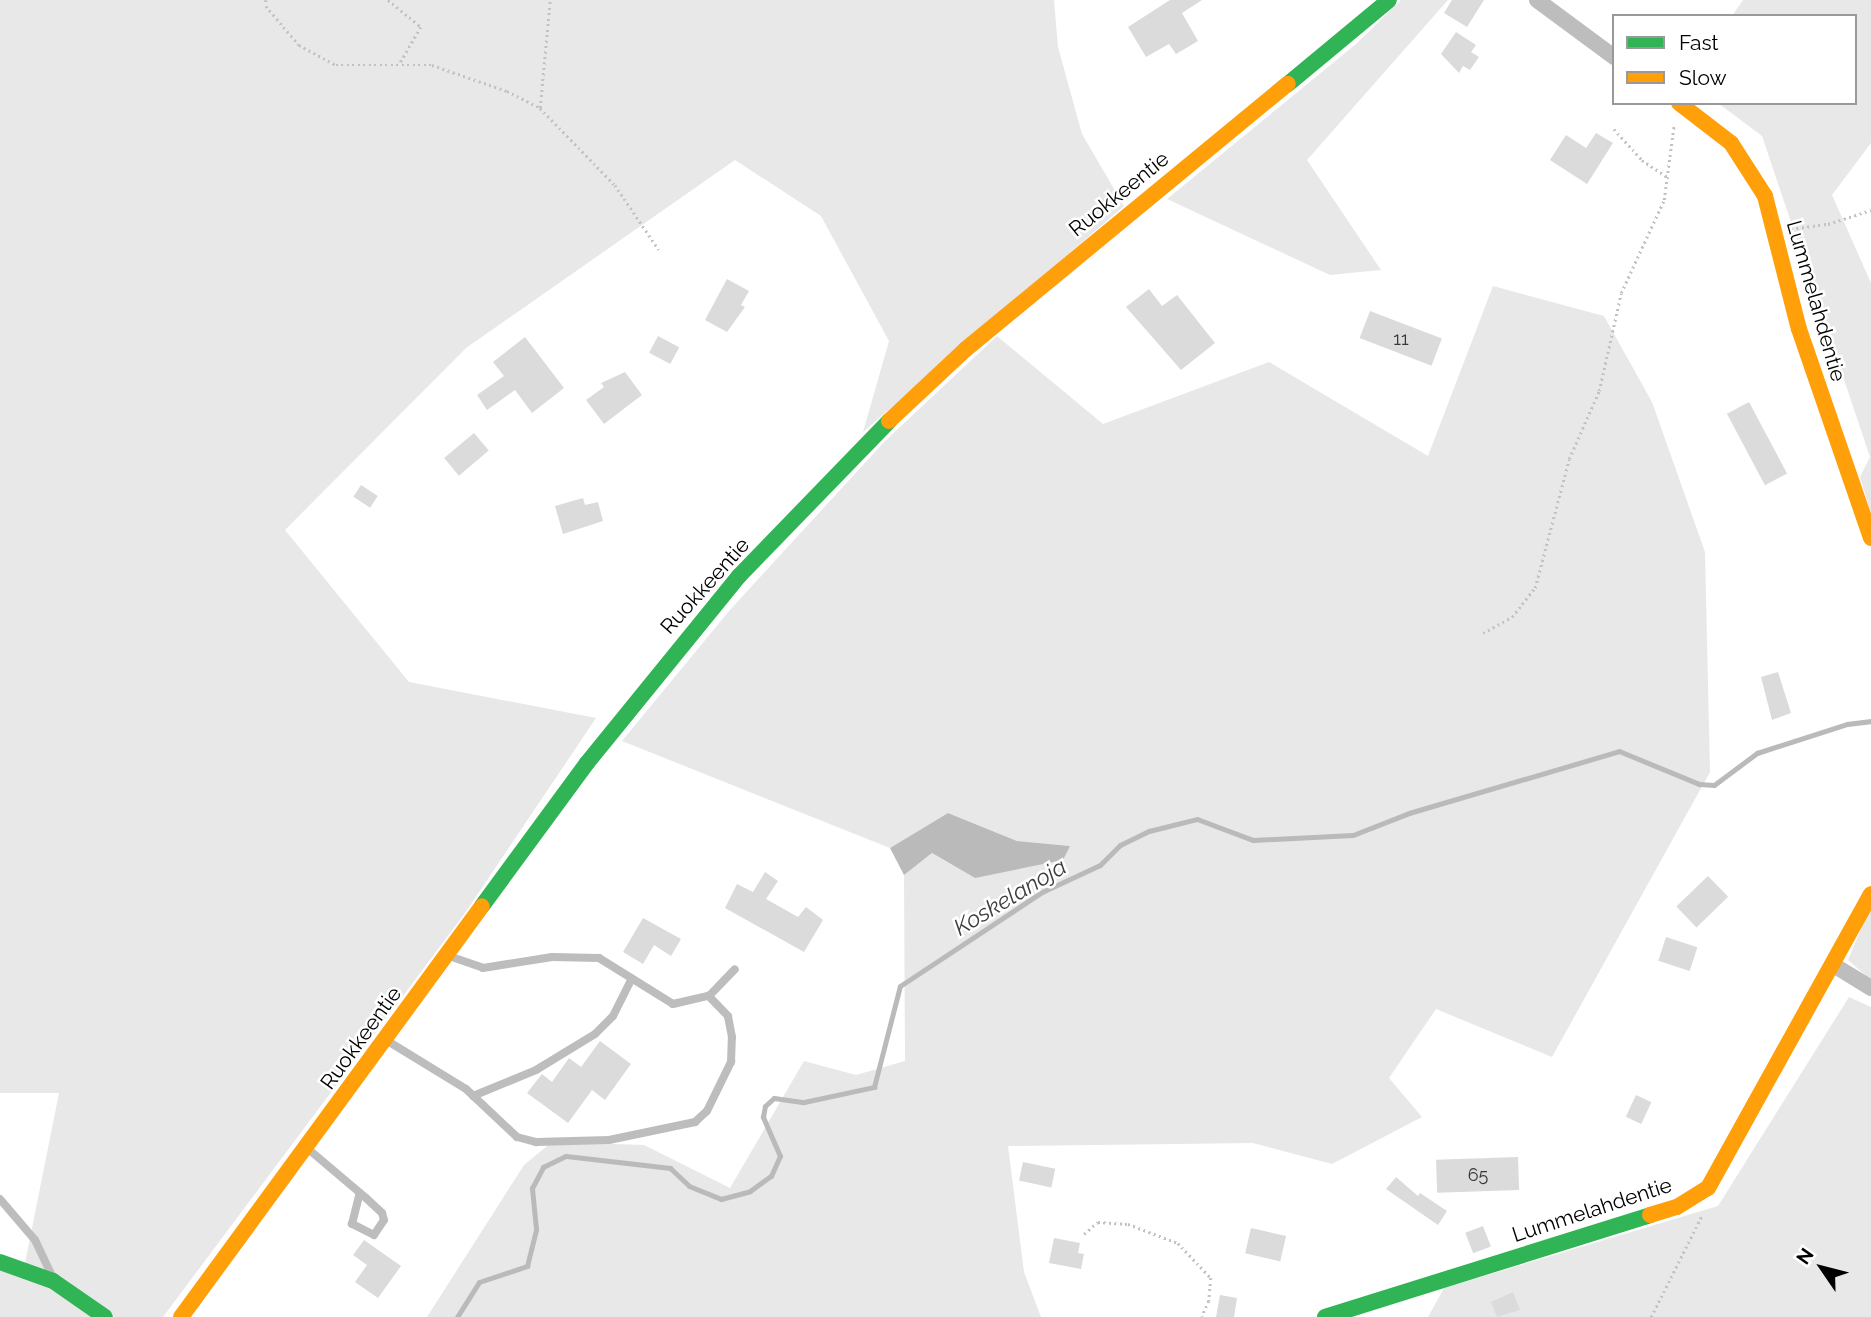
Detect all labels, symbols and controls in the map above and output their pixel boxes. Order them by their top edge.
legend [1612,14,1857,105]
text: Fast [1679,30,1719,55]
text: Slow [1679,65,1727,90]
street label: Ruokkeentie [1064,146,1174,242]
street label: Lummelahdentie [1781,218,1851,384]
house number: 11 [1393,328,1409,350]
street label: Ruokkeentie [655,533,755,639]
water label: Koskelanoja [949,853,1071,941]
street label: Ruokkeentie [315,982,407,1094]
house number: 65 [1468,1164,1488,1186]
street label: Lummelahdentie [1509,1172,1675,1248]
north arrow [1787,1233,1857,1303]
text: N [1792,1244,1818,1268]

